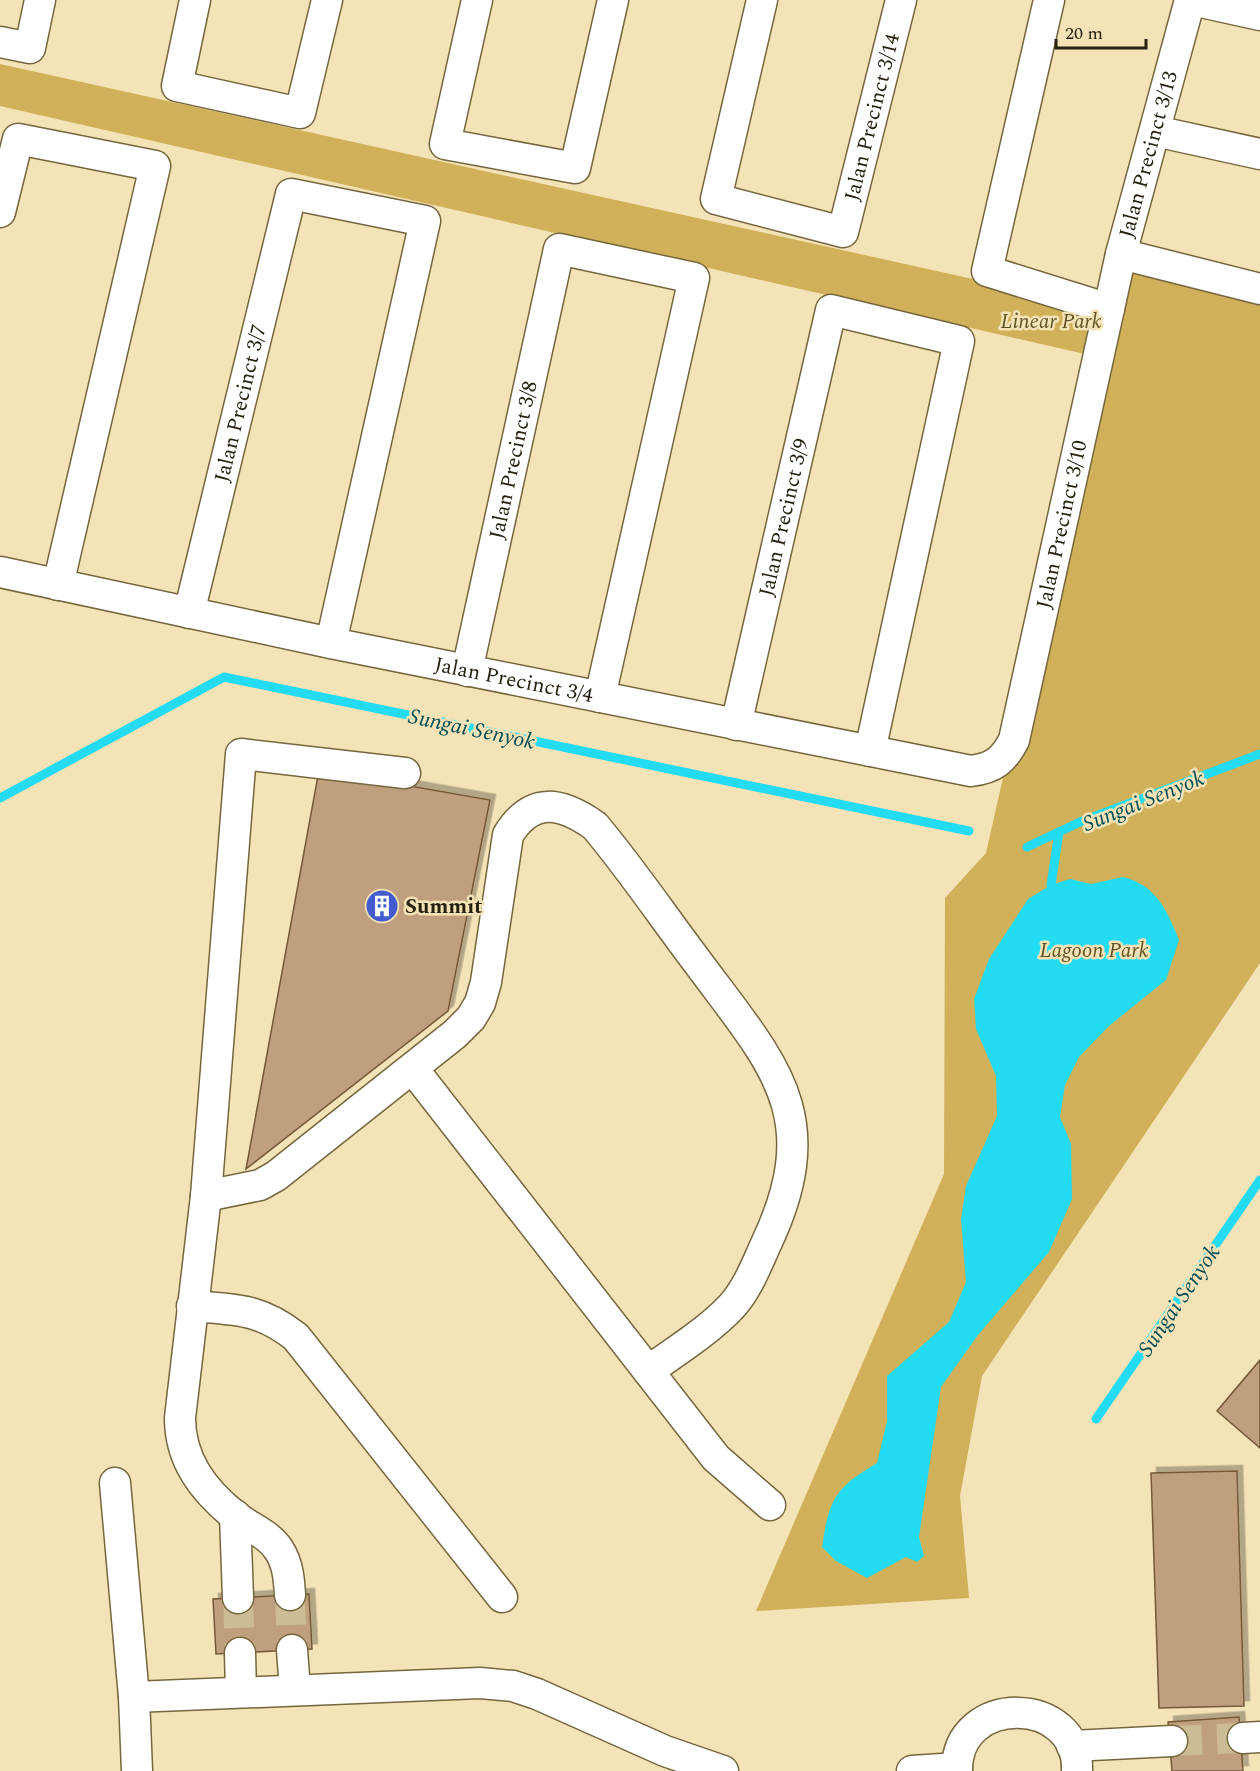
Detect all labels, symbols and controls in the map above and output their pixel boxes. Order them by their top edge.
scale bar [1056,12,1146,50]
text: 20 m [1065,20,1103,47]
street label: Jalan Precinct 3/14 [836,30,909,204]
street label: Jalan Precinct 3/13 [1111,67,1187,242]
park label: Linear Park [1000,306,1102,338]
street label: Jalan Precinct 3/7 [206,321,276,486]
street label: Jalan Precinct 3/8 [481,378,547,542]
street label: Jalan Precinct 3/9 [751,435,818,600]
street label: Jalan Precinct 3/10 [1028,437,1097,612]
street label: Jalan Precinct 3/4 [431,649,596,712]
water label: Sungai Senyok [405,700,538,759]
water label: Sungai Senyok [1078,762,1209,841]
building icon: Summit [364,888,400,924]
place label: Summit [405,891,482,923]
park label: Lagoon Park [1039,935,1149,967]
water label: Sungai Senyok [1130,1238,1229,1363]

